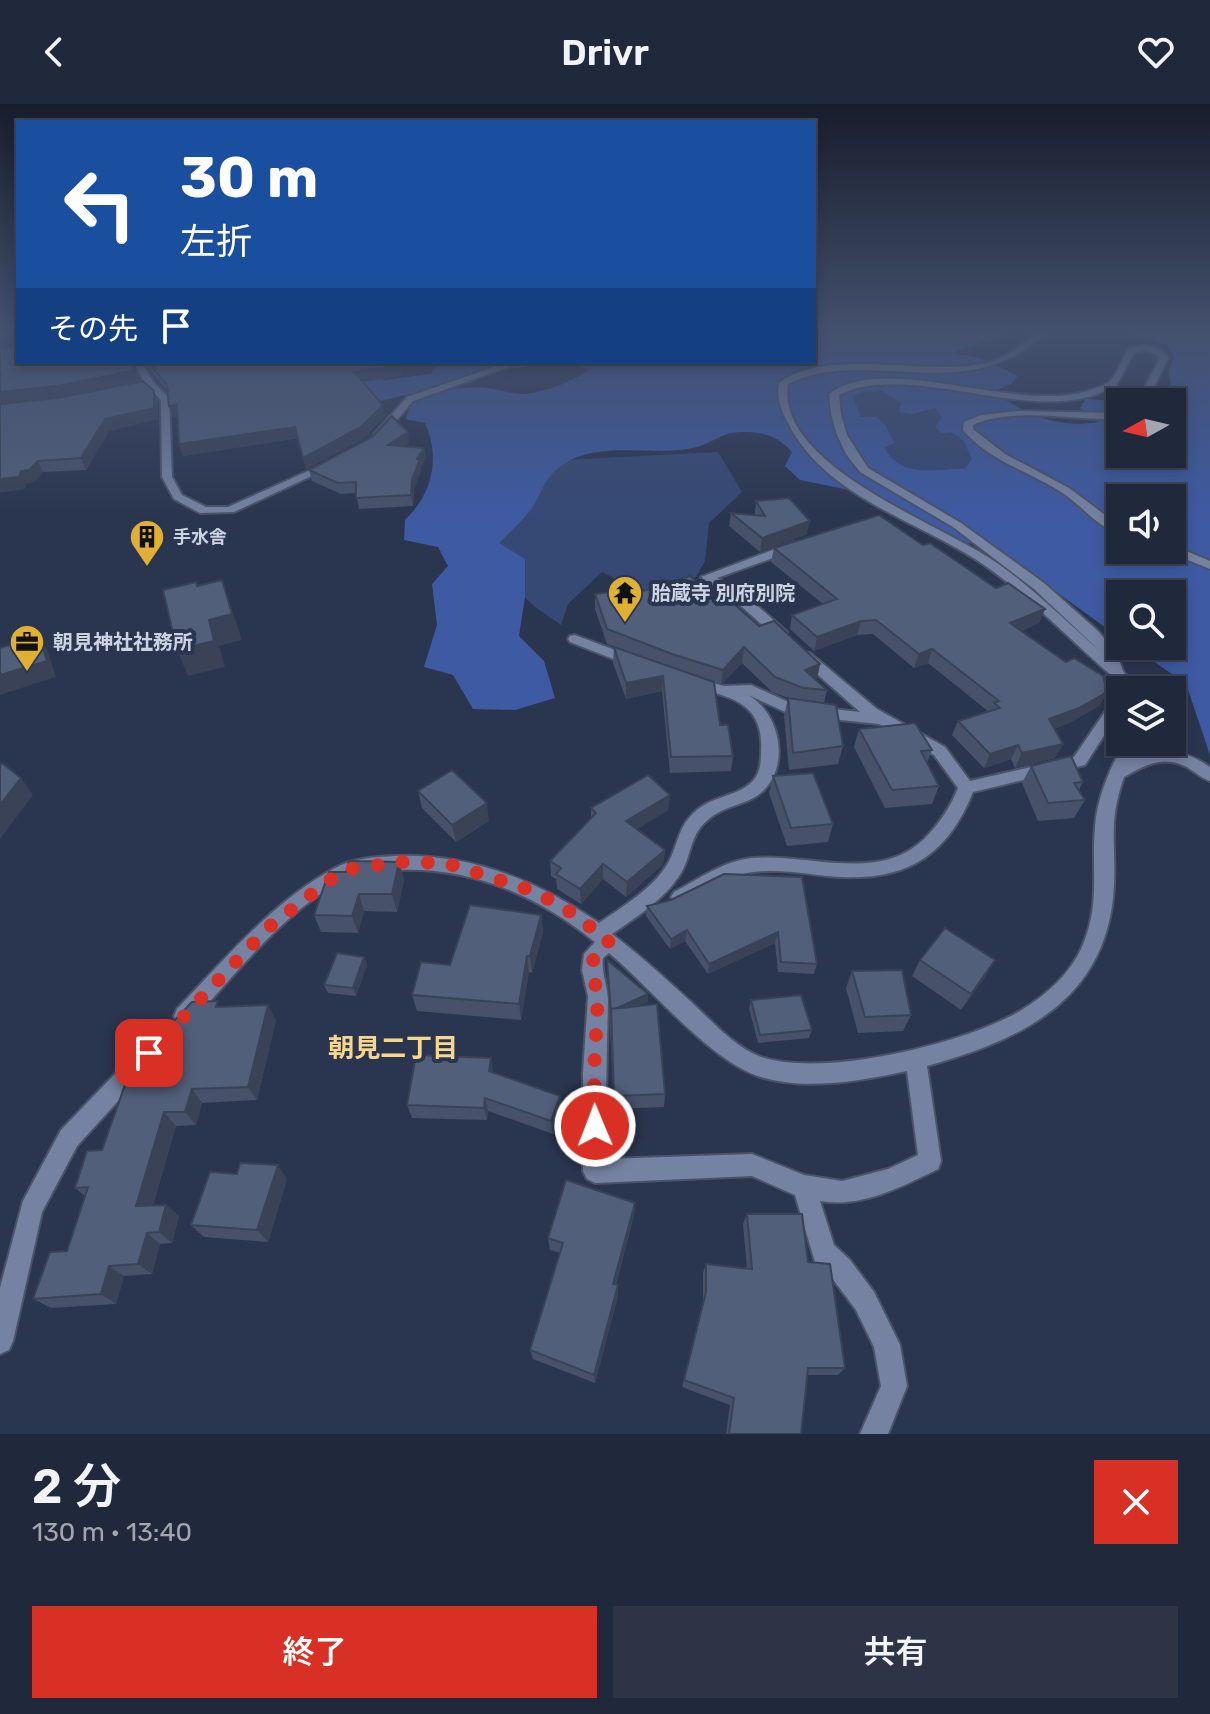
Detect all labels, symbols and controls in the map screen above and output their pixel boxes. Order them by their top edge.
icon: back [32,30,76,74]
icon: heart [1134,30,1178,74]
text: Drivr [561,31,649,74]
text: 30 m [180,145,318,211]
icon: left [48,152,152,256]
text: 左折 [180,220,252,263]
icon: arrive [154,304,198,348]
text: その先 [48,311,138,347]
north arrow [1106,388,1186,468]
map controls [1106,388,1186,756]
button: sound [1106,484,1186,564]
building icon: 手水舎 [128,518,166,568]
place label: 手水舎 [173,526,227,548]
temple icon: 胎蔵寺 別府別院 [606,574,644,624]
button: search [1106,580,1186,660]
place label: 胎蔵寺 別府別院 [651,581,795,605]
office icon: 朝見神社社務所 [8,623,46,673]
place label: 朝見神社社務所 [53,630,193,654]
button: layers [1106,676,1186,756]
pin [115,1019,183,1087]
icon: arrive [127,1031,171,1075]
district label: 朝見二丁目 [328,1033,458,1064]
position arrow [553,1084,637,1168]
text: 2 分 [32,1458,121,1515]
button: close [1094,1460,1178,1544]
text: 130 m · 13:40 [32,1517,192,1548]
button: 終了 [32,1606,597,1698]
button: 共有 [613,1606,1178,1698]

